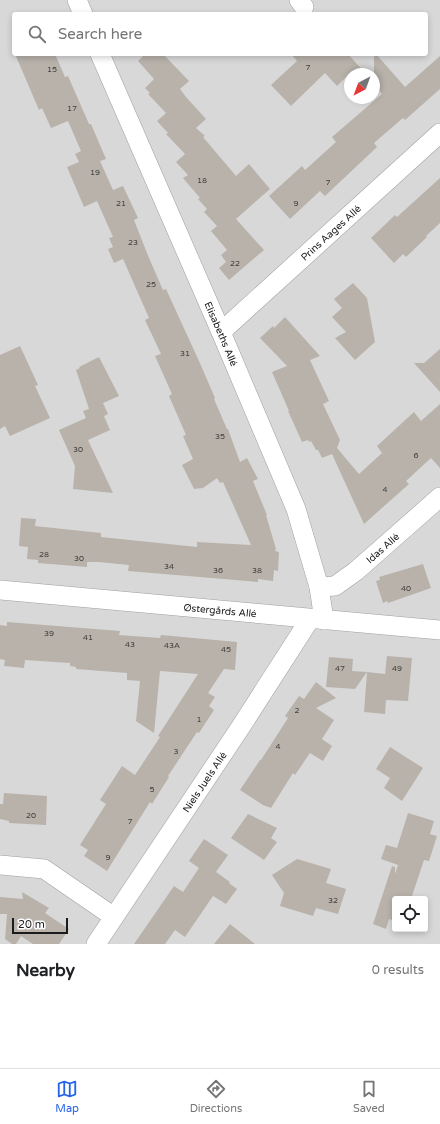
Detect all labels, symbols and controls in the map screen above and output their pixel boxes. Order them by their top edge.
search box [12,12,428,56]
icon: search [26,23,48,45]
text: Search here [58,25,142,43]
house number: 7 [305,63,311,72]
house number: 15 [47,65,57,74]
north arrow [344,68,380,104]
house number: 17 [67,104,77,113]
house number: 19 [90,168,100,177]
house number: 18 [197,176,207,185]
house number: 7 [325,178,331,187]
house number: 21 [116,199,126,208]
house number: 9 [293,199,299,208]
street label: Prins Aages Allé [299,203,364,264]
house number: 23 [128,238,138,247]
house number: 22 [230,259,240,268]
house number: 25 [146,280,156,289]
street label: Elisabeths Allé [201,300,240,369]
house number: 31 [180,349,190,358]
house number: 35 [215,432,225,441]
house number: 30 [73,445,83,454]
house number: 6 [413,451,419,460]
house number: 4 [382,485,388,494]
street label: Idas Allé [364,531,402,566]
house number: 28 [39,550,49,559]
house number: 30 [74,554,84,563]
house number: 34 [164,562,174,571]
house number: 36 [213,566,223,575]
house number: 38 [252,566,262,575]
house number: 40 [401,584,411,593]
street label: Østergårds Allé [183,602,257,620]
house number: 39 [44,629,54,638]
house number: 41 [83,633,93,642]
house number: 43 [125,640,135,649]
house number: 43A [164,641,180,650]
house number: 45 [221,645,231,654]
house number: 47 [335,664,345,673]
house number: 49 [392,664,402,673]
house number: 2 [294,706,300,715]
house number: 1 [196,715,202,724]
house number: 4 [275,742,281,751]
house number: 3 [173,747,179,756]
street label: Niels Juels Allé [180,749,230,815]
house number: 5 [149,785,155,794]
house number: 20 [26,811,36,820]
house number: 7 [127,817,133,826]
house number: 9 [105,853,111,862]
house number: 32 [328,896,338,905]
map controls [392,896,428,932]
button: locate [392,896,428,932]
scale bar [12,916,68,935]
text: 20 m [18,918,45,931]
text: Nearby [16,960,75,981]
text: 0 results [372,962,424,978]
tab: Map [55,1078,79,1115]
tab: Directions [190,1078,242,1115]
tab: Saved [353,1078,385,1115]

